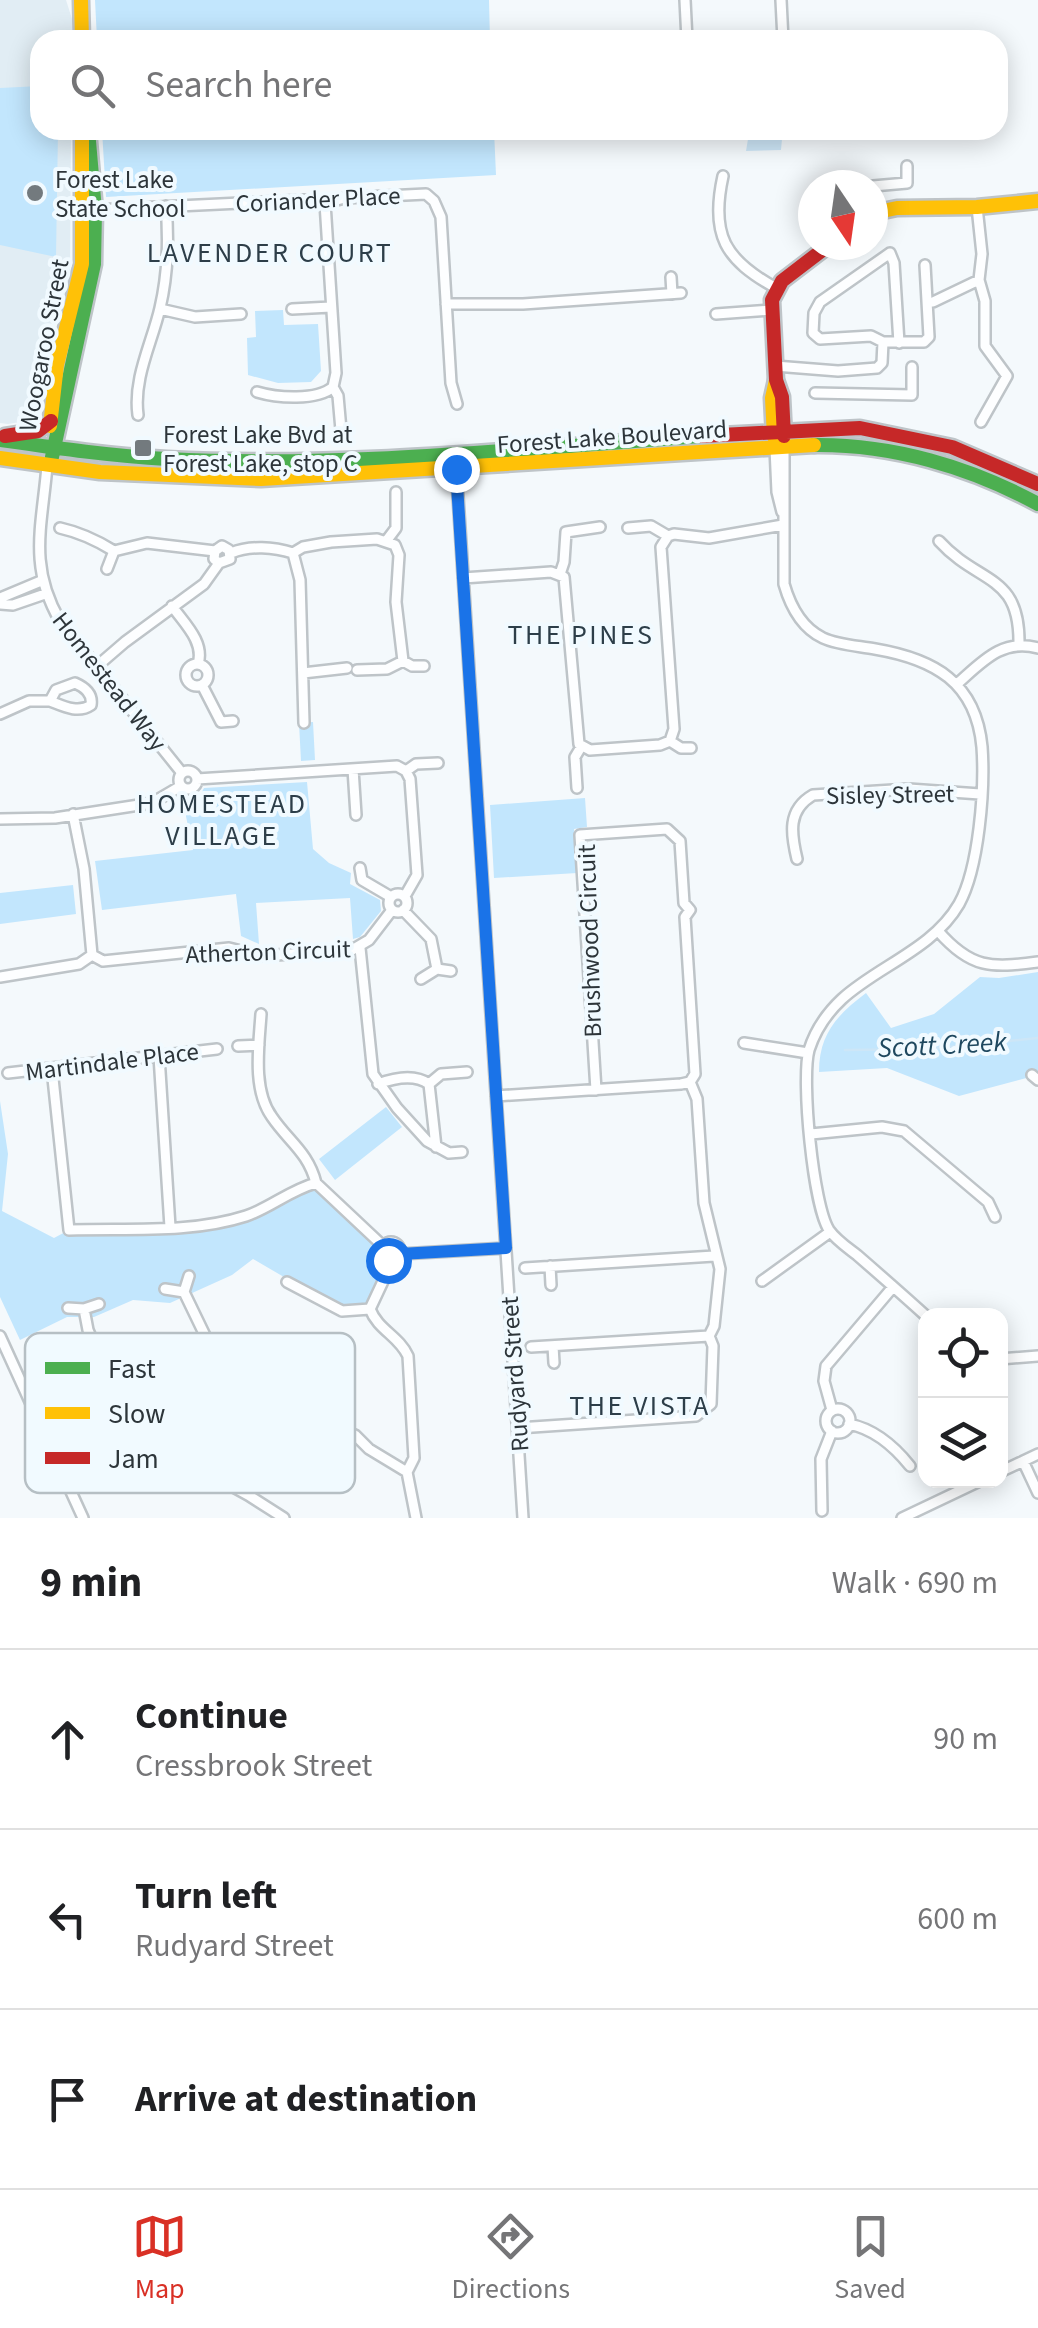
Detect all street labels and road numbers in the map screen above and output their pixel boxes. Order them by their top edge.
street label: Coriander Place [235,178,402,222]
street label: Woogaroo Street [10,255,78,434]
street label: Forest Lake Boulevard [496,411,728,463]
street label: Homestead Way [43,604,175,759]
street label: Sisley Street [826,776,955,814]
street label: Brushwood Circuit [569,843,611,1038]
street label: Atherton Circuit [185,931,352,973]
street label: Martindale Place [23,1034,201,1090]
street label: Rudyard Street [492,1295,538,1453]

